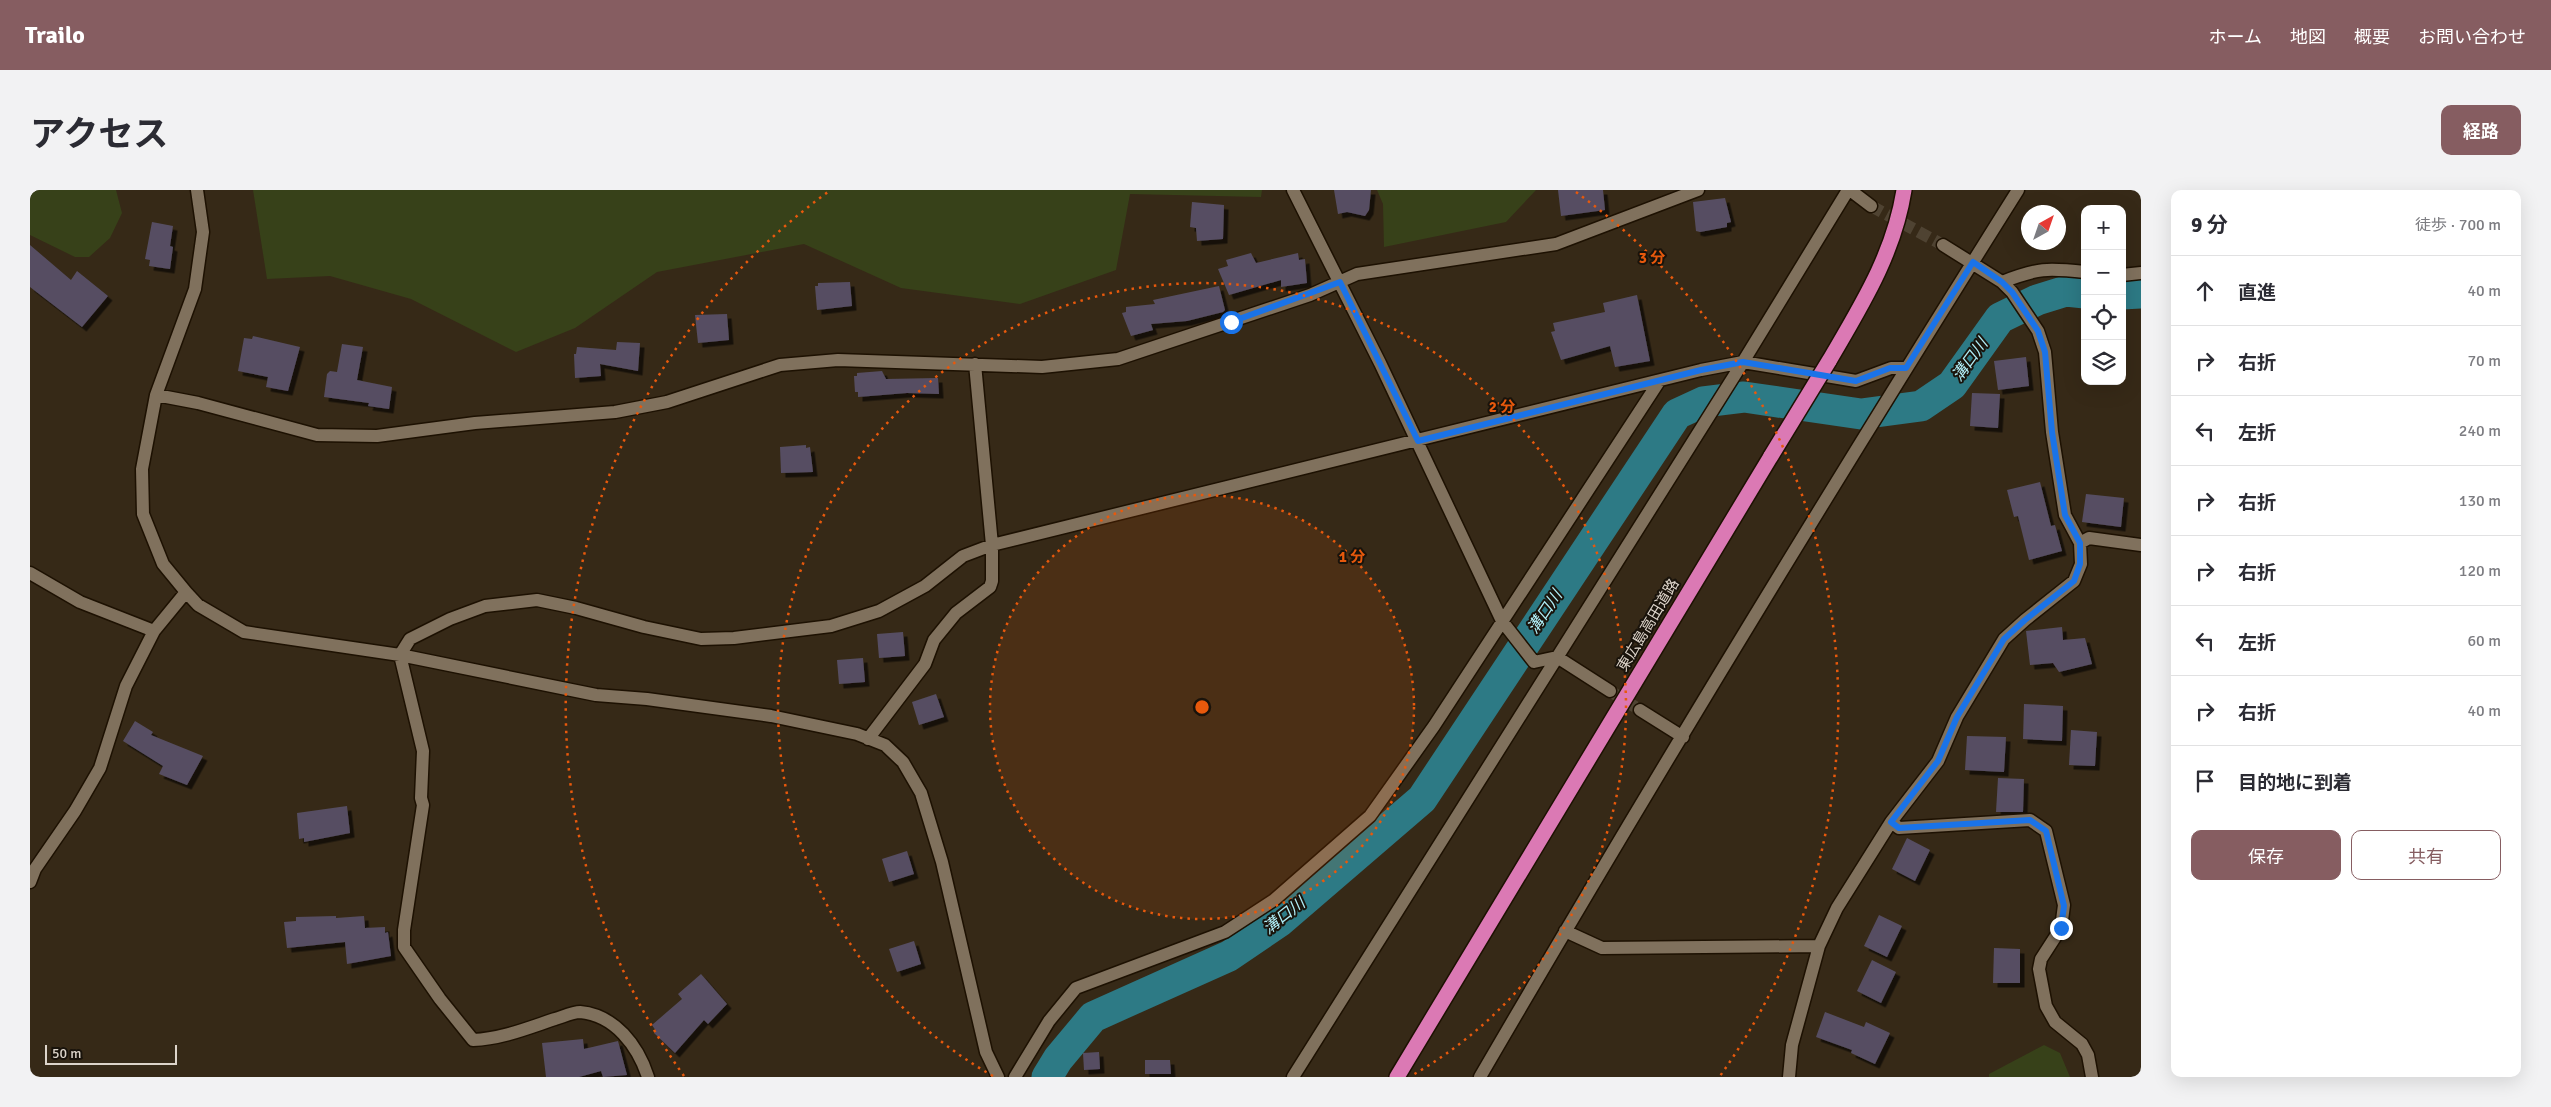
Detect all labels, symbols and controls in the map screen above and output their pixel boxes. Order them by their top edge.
text: Trailo [25,20,85,50]
text: ホーム [2209,26,2262,48]
text: 地図 [2290,26,2326,48]
text: 概要 [2354,26,2390,48]
text: お問い合わせ [2418,26,2526,48]
button: 経路 [2441,105,2521,155]
text: アクセス [30,113,168,156]
north arrow [2021,205,2066,250]
map controls [2081,205,2126,385]
button: + [2081,205,2126,250]
text: 9 分 [2191,212,2228,238]
text: 徒歩 · 700 m [2415,215,2501,235]
text: 3 分 [1639,249,1665,267]
button: − [2081,250,2126,295]
icon: ahead [2191,277,2219,305]
text: 直進 [2238,281,2276,305]
text: 40 m [2467,281,2501,301]
button: locate [2081,295,2126,340]
route start [1220,311,1243,334]
water label: 溝口川 [1948,333,1993,385]
button: layers [2081,340,2126,385]
icon: right [2191,347,2219,375]
text: 右折 [2238,351,2276,375]
text: 70 m [2467,351,2501,371]
text: 2 分 [1489,398,1515,416]
icon: left [2191,417,2219,445]
text: 左折 [2238,421,2276,445]
text: 240 m [2459,421,2501,441]
icon: right [2191,487,2219,515]
text: 右折 [2238,491,2276,515]
text: 130 m [2459,491,2501,511]
text: 1 分 [1339,548,1365,566]
icon: right [2191,557,2219,585]
text: 右折 [2238,561,2276,585]
text: 120 m [2459,561,2501,581]
street label: 東広島高田道路 [1613,575,1683,675]
water label: 溝口川 [1523,585,1568,637]
icon: left [2191,627,2219,655]
text: 左折 [2238,631,2276,655]
text: 60 m [2467,631,2501,651]
icon: right [2191,697,2219,725]
centre of rings [1193,698,1211,716]
text: 右折 [2238,701,2276,725]
text: 40 m [2467,701,2501,721]
icon: arrive [2191,767,2219,795]
text: 目的地に到着 [2238,771,2352,795]
button: 保存 [2191,830,2341,880]
button: 共有 [2351,830,2501,880]
water label: 溝口川 [1259,892,1311,939]
route end [2050,917,2073,940]
scale bar [45,1042,178,1065]
text: 50 m [52,1045,81,1062]

